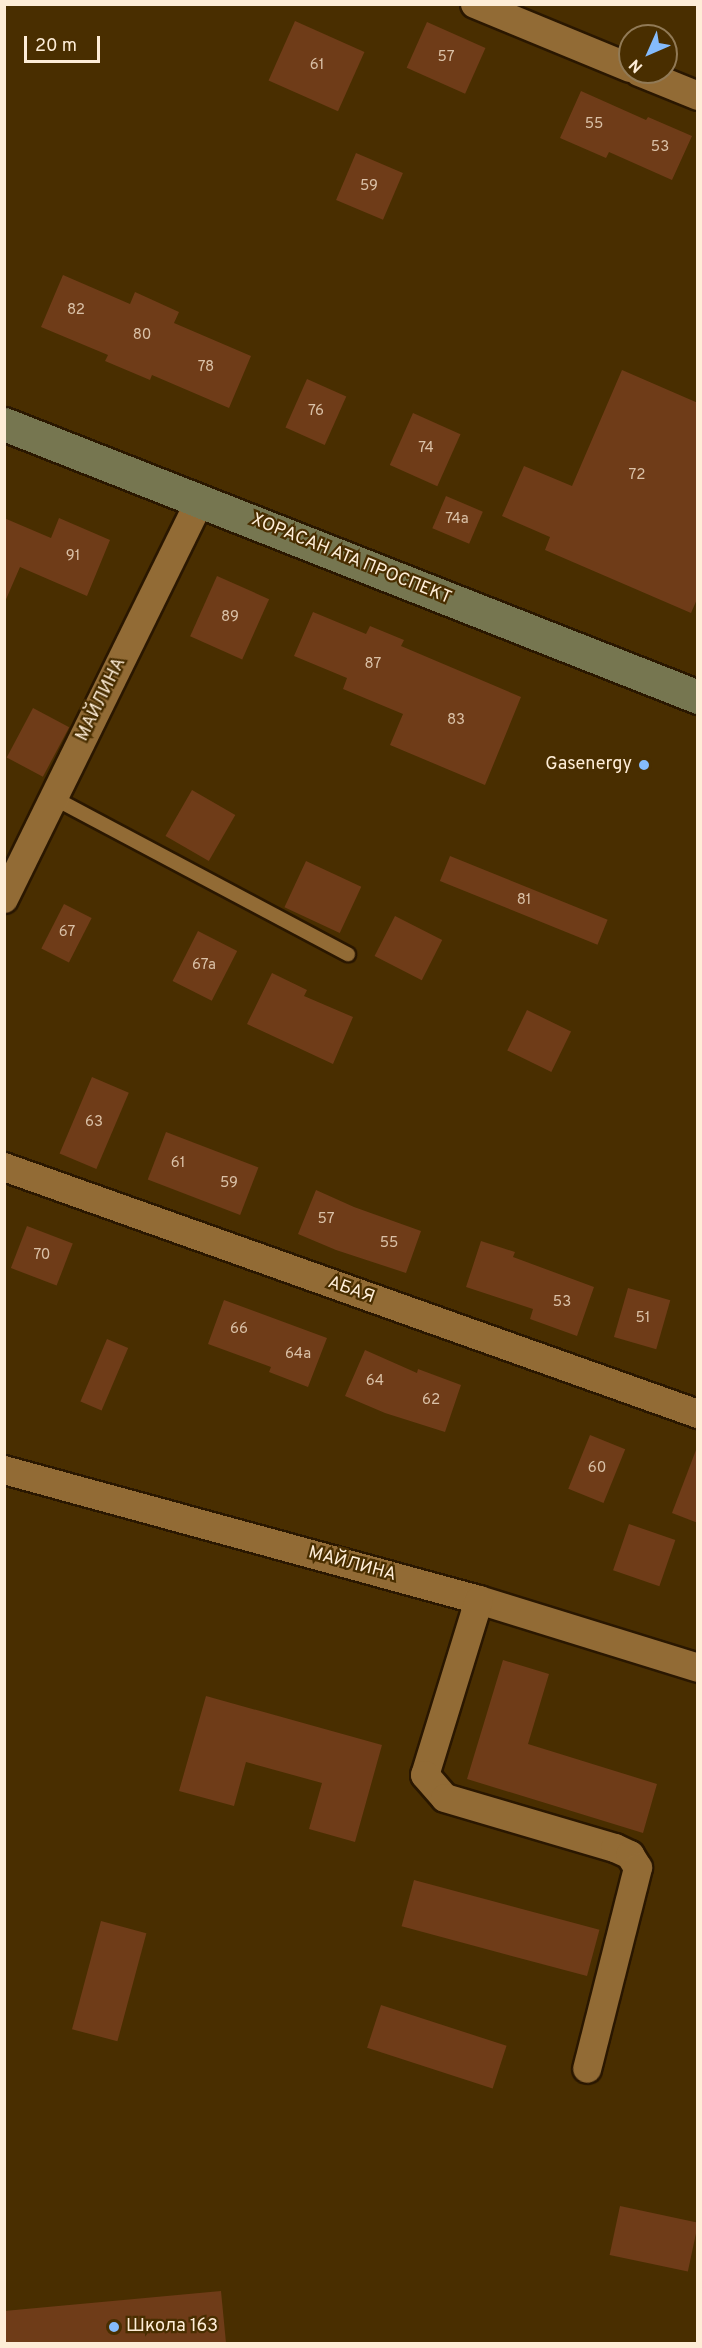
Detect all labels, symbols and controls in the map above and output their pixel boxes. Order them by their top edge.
scale bar [27,24,104,62]
north arrow [618,24,678,84]
text: 20 m [35,35,77,58]
house number: 57 [438,49,454,67]
text: N [626,54,648,76]
house number: 61 [310,57,324,75]
house number: 55 [585,116,603,134]
house number: 53 [651,139,669,157]
house number: 59 [360,178,378,196]
house number: 82 [67,302,85,320]
house number: 80 [133,327,151,345]
house number: 78 [198,359,214,377]
house number: 76 [308,403,324,421]
house number: 74 [418,440,434,458]
house number: 72 [629,467,645,485]
street label: ХОРАСАН АТА ПРОСПЕКТ [247,510,455,610]
house number: 74а [445,511,469,529]
house number: 91 [66,548,80,566]
house number: 89 [221,609,239,627]
street label: МАЙЛИНА [73,655,131,745]
house number: 87 [365,656,381,674]
house number: 83 [447,712,465,730]
place label: Gasenergy [545,754,632,776]
marker: Gasenergy [637,758,651,772]
house number: 81 [517,892,531,910]
house number: 67 [59,924,75,942]
house number: 67а [192,957,216,975]
house number: 63 [85,1114,103,1132]
house number: 61 [171,1155,185,1173]
house number: 59 [220,1175,238,1193]
house number: 57 [318,1211,334,1229]
house number: 55 [380,1235,398,1253]
house number: 70 [33,1247,51,1265]
street label: АБАЯ [325,1273,377,1309]
house number: 53 [553,1294,571,1312]
house number: 51 [636,1310,650,1328]
house number: 66 [230,1321,248,1339]
house number: 64а [285,1346,311,1364]
house number: 64 [366,1373,384,1391]
house number: 62 [422,1392,440,1410]
house number: 60 [588,1460,606,1478]
street label: МАЙЛИНА [306,1543,398,1587]
place label: Школа 163 [126,2316,218,2338]
marker: Школа 163 [107,2320,121,2334]

